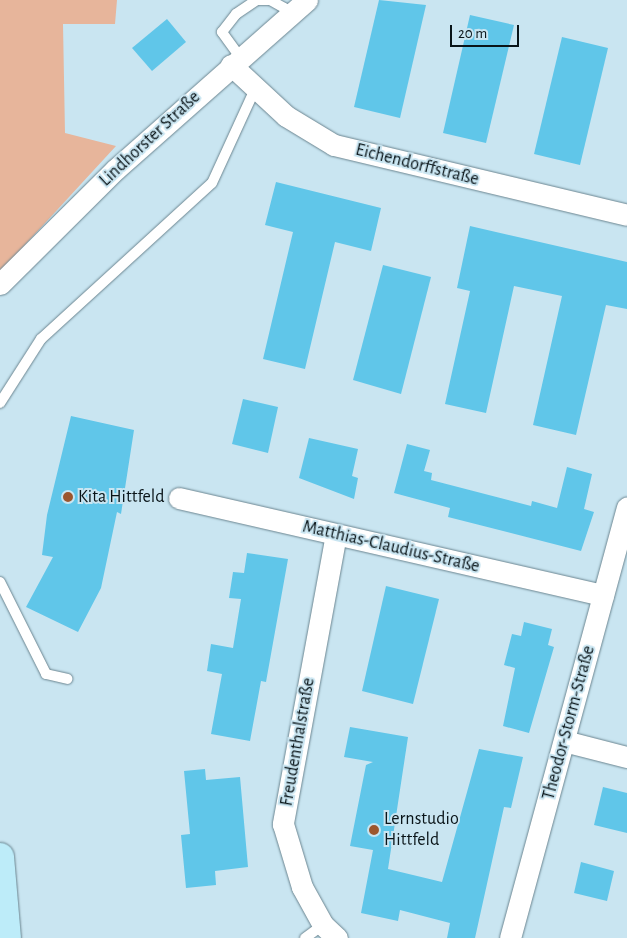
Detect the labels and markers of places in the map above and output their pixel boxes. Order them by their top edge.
place label: Kita Hittfeld [78,486,165,508]
marker: Kita Hittfeld [62,491,74,503]
place label: Lernstudio Hittfeld [384,809,459,852]
marker: Lernstudio Hittfeld [368,824,380,836]

